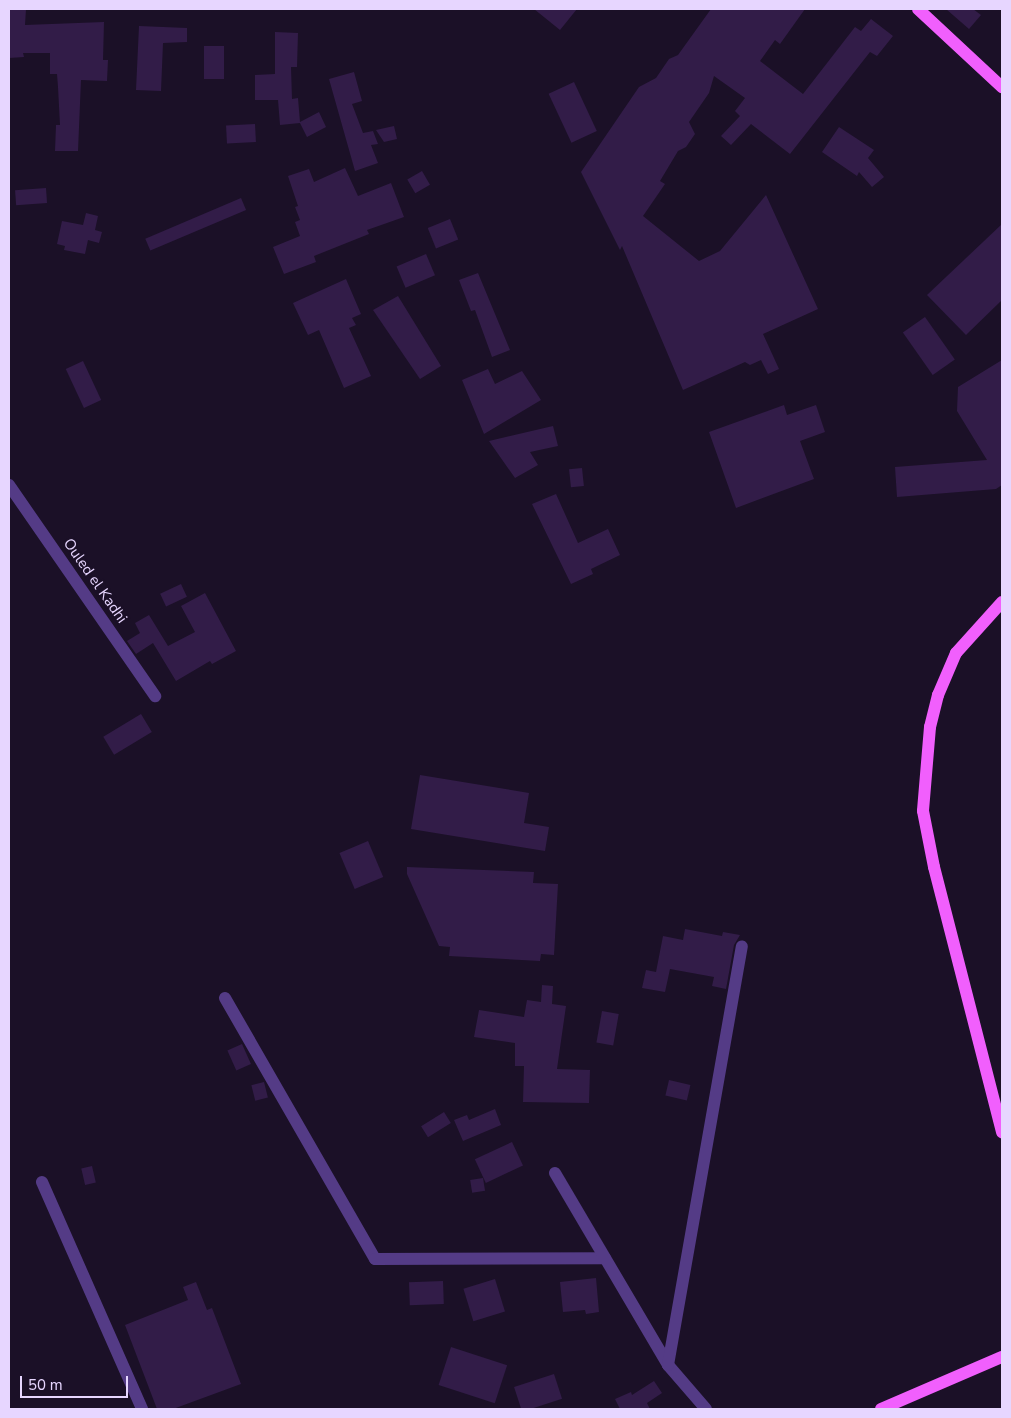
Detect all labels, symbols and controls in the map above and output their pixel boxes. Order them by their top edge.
street label: Ouled el Kadhi [59,535,131,627]
scale bar [22,1366,130,1398]
text: 50 m [28,1375,63,1395]

